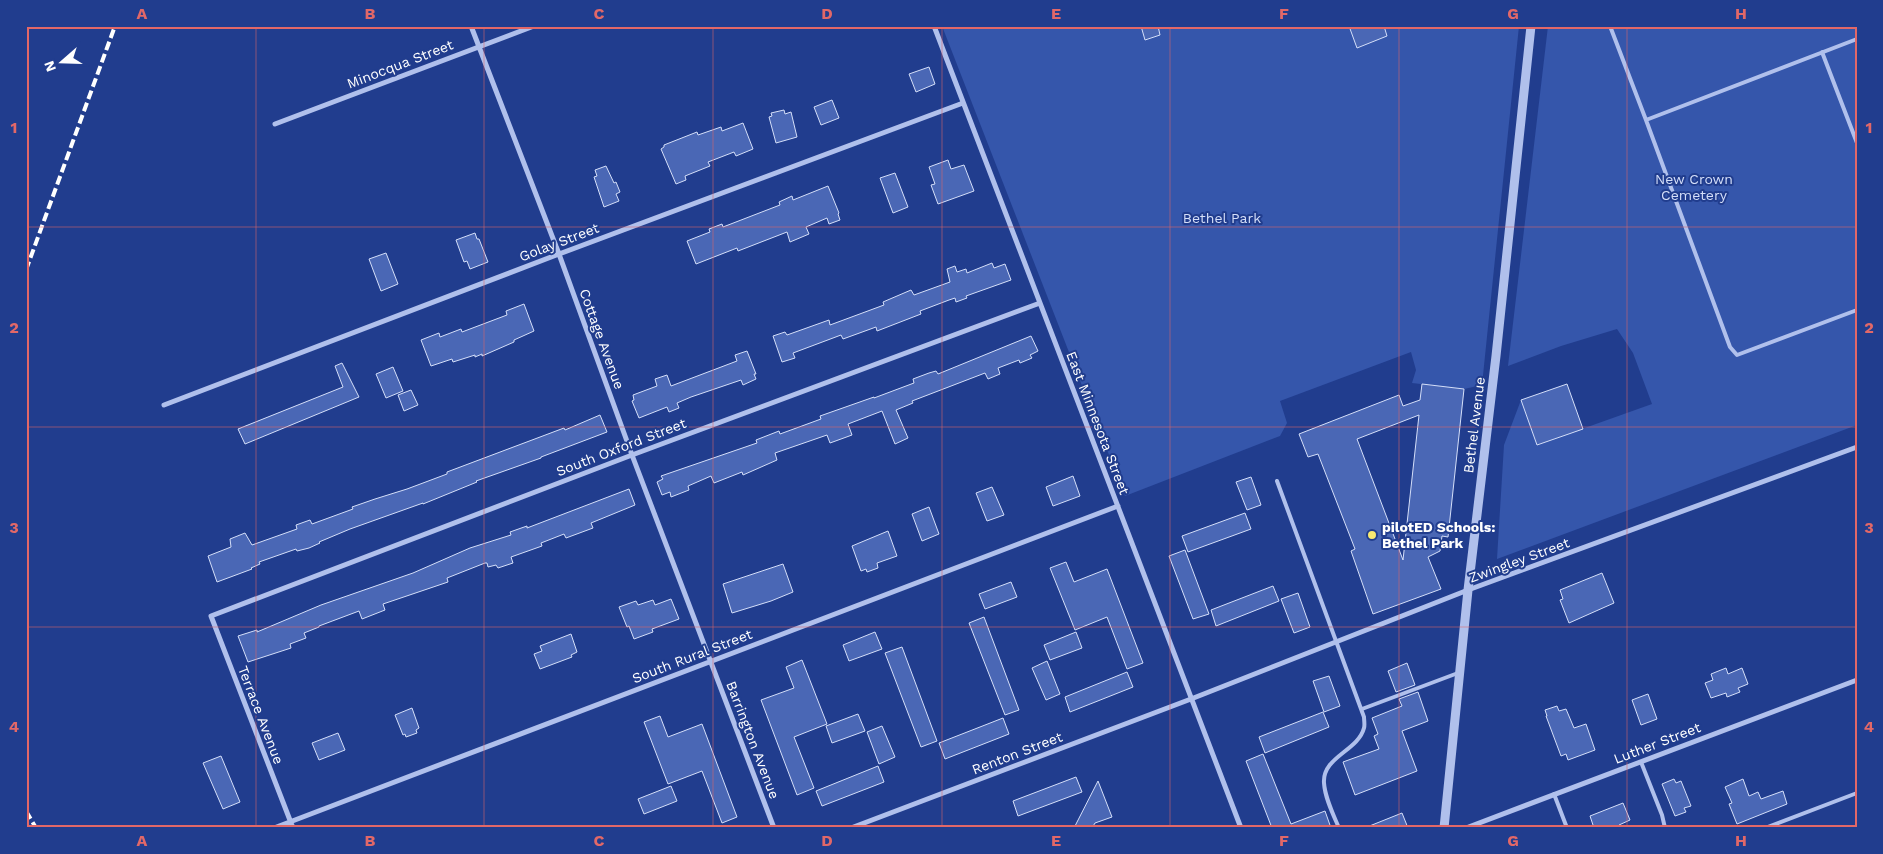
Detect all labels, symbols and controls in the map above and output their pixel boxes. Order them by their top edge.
text: A [137,4,148,23]
text: B [365,4,376,23]
text: C [594,4,605,23]
text: D [821,4,833,23]
text: E [1051,4,1061,23]
text: F [1279,4,1289,23]
text: G [1507,4,1519,23]
text: H [1735,4,1747,23]
street label: Minocqua Street [345,36,456,92]
north arrow [38,38,88,88]
text: N [40,59,59,74]
text: 1 [11,118,17,137]
text: 1 [1866,118,1872,137]
park label: New Crown Cemetery [1655,171,1733,203]
park label: Bethel Park [1183,210,1261,226]
street label: Golay Street [517,219,601,265]
street label: Cottage Avenue [576,287,628,391]
text: 2 [9,318,19,337]
text: 2 [1864,318,1874,337]
street label: East Minnesota Street [1063,349,1133,497]
street label: Bethel Avenue [1460,376,1488,474]
street label: South Oxford Street [554,415,688,479]
text: 3 [9,518,19,537]
text: 3 [1864,518,1874,537]
place label: pilotED Schools: Bethel Park [1382,519,1495,551]
marker: pilotED Schools: Bethel Park [1366,529,1378,541]
street label: Zwingley Street [1467,534,1572,586]
street label: South Rural Street [630,626,754,686]
street label: Terrace Avenue [235,664,287,766]
street label: Barrington Avenue [723,679,783,801]
text: 4 [9,717,19,736]
text: 4 [1864,717,1874,736]
street label: Luther Street [1611,719,1703,767]
street label: Renton Street [970,728,1065,778]
text: A [137,831,148,850]
text: B [365,831,376,850]
text: C [594,831,605,850]
text: D [821,831,833,850]
text: E [1051,831,1061,850]
text: F [1279,831,1289,850]
text: G [1507,831,1519,850]
text: H [1735,831,1747,850]

